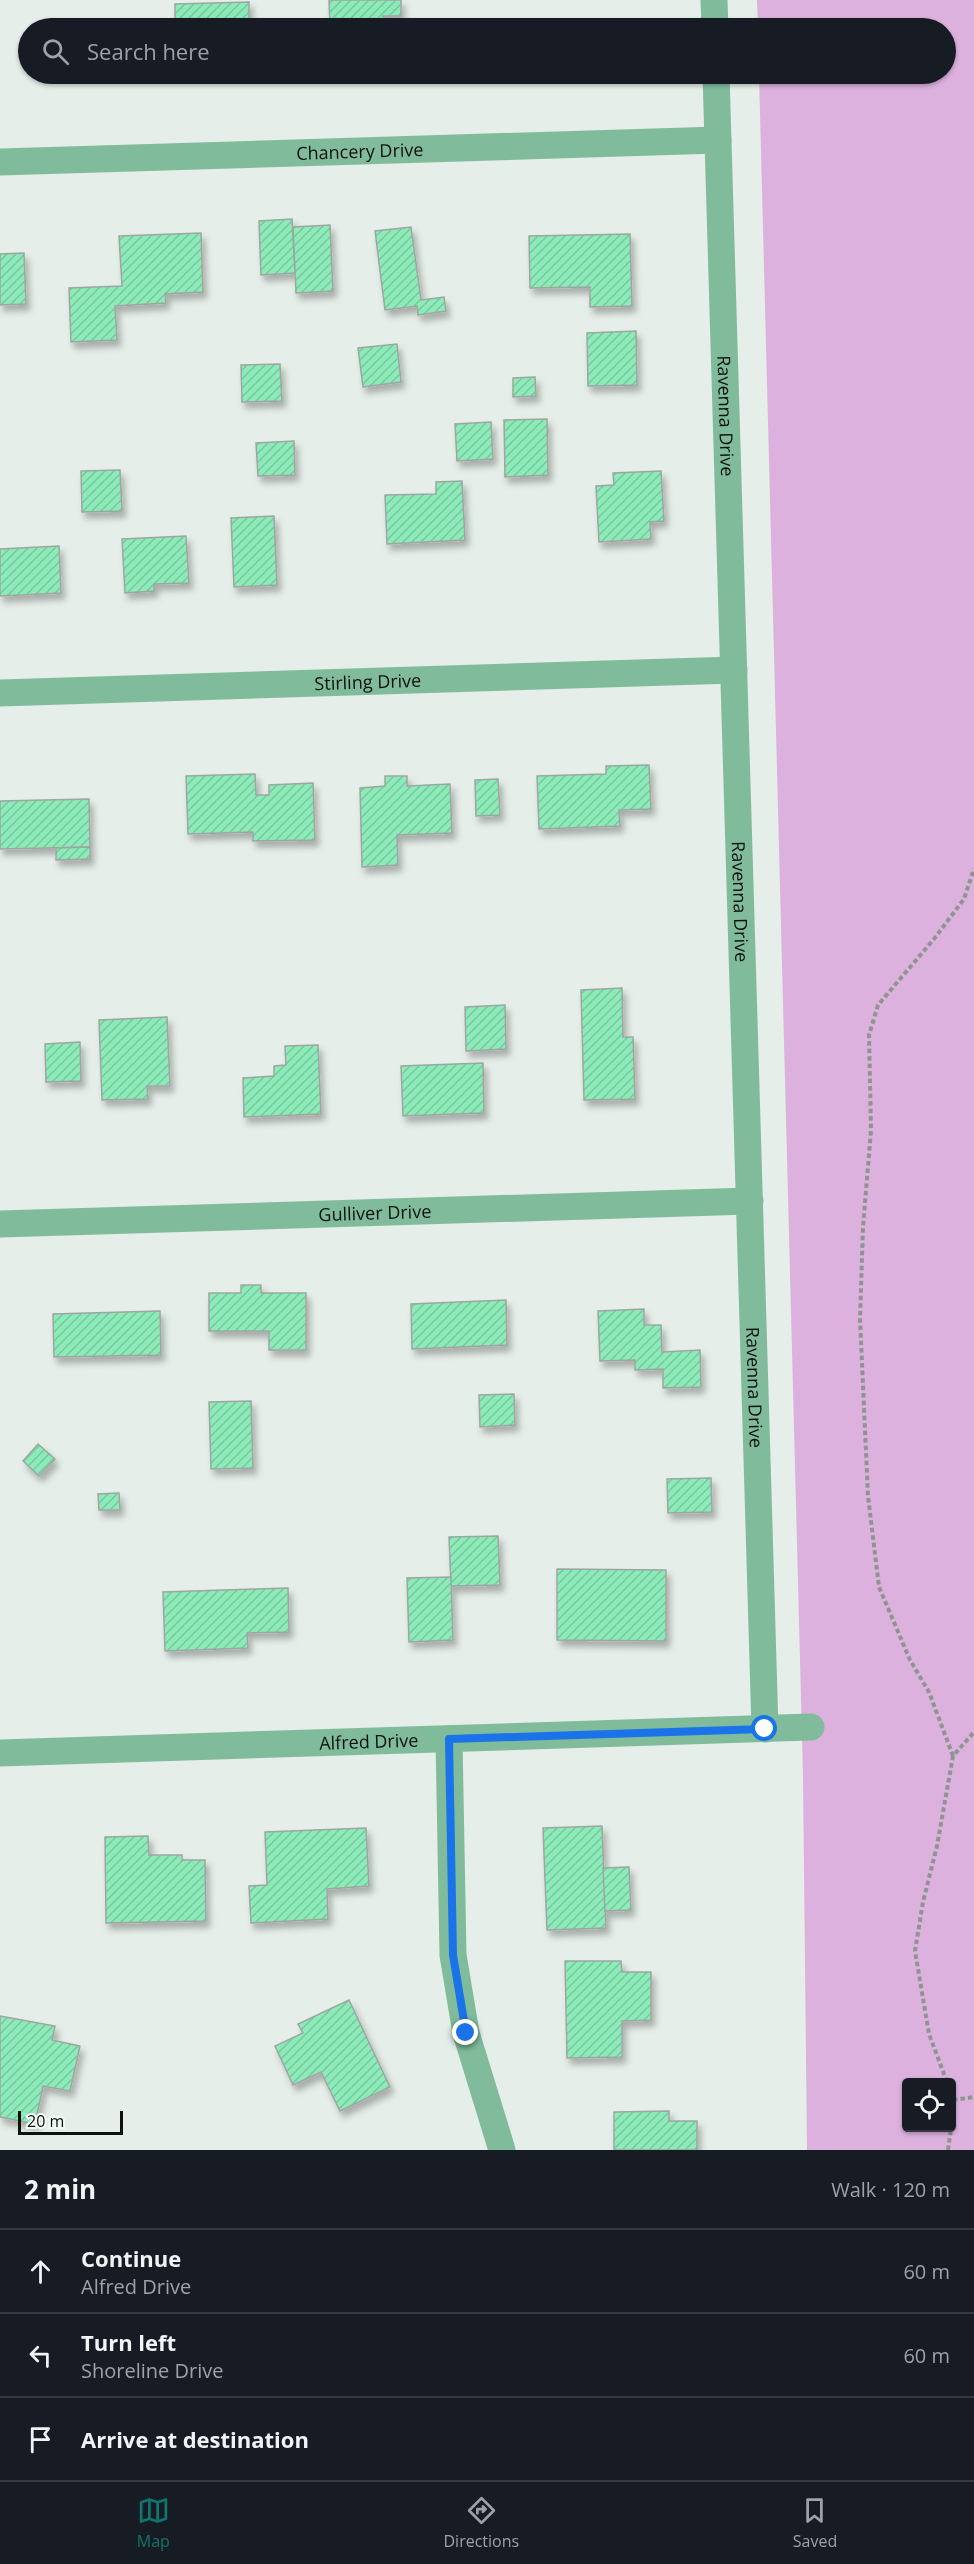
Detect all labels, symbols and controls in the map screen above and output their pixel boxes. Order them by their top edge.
search box [18,18,956,84]
icon: search [39,35,72,68]
text: Search here [87,36,210,66]
street label: Chancery Drive [296,137,424,165]
street label: Ravenna Drive [712,355,740,477]
street label: Stirling Drive [314,668,422,695]
street label: Ravenna Drive [727,841,754,963]
street label: Gulliver Drive [318,1199,432,1226]
street label: Ravenna Drive [741,1327,769,1448]
route start [751,1715,777,1741]
street label: Alfred Drive [319,1728,419,1755]
route end [452,2019,478,2045]
map controls [902,2078,956,2132]
button: locate [902,2078,956,2132]
scale bar [18,2108,123,2136]
text: 20 m [27,2110,64,2132]
text: 2 min [24,2171,96,2207]
text: Walk · 120 m [831,2176,950,2203]
text: Continue [81,2243,181,2273]
icon: ahead [24,2255,57,2288]
text: 60 m [903,2258,950,2285]
text: Alfred Drive [81,2273,191,2300]
text: Turn left [81,2327,176,2357]
icon: left [24,2339,57,2372]
text: 60 m [903,2342,950,2369]
text: Shoreline Drive [81,2357,223,2384]
icon: arrive [24,2423,57,2456]
text: Arrive at destination [81,2424,309,2454]
tab: Map [137,2494,170,2552]
tab: Directions [443,2494,519,2552]
tab: Saved [793,2494,837,2552]

